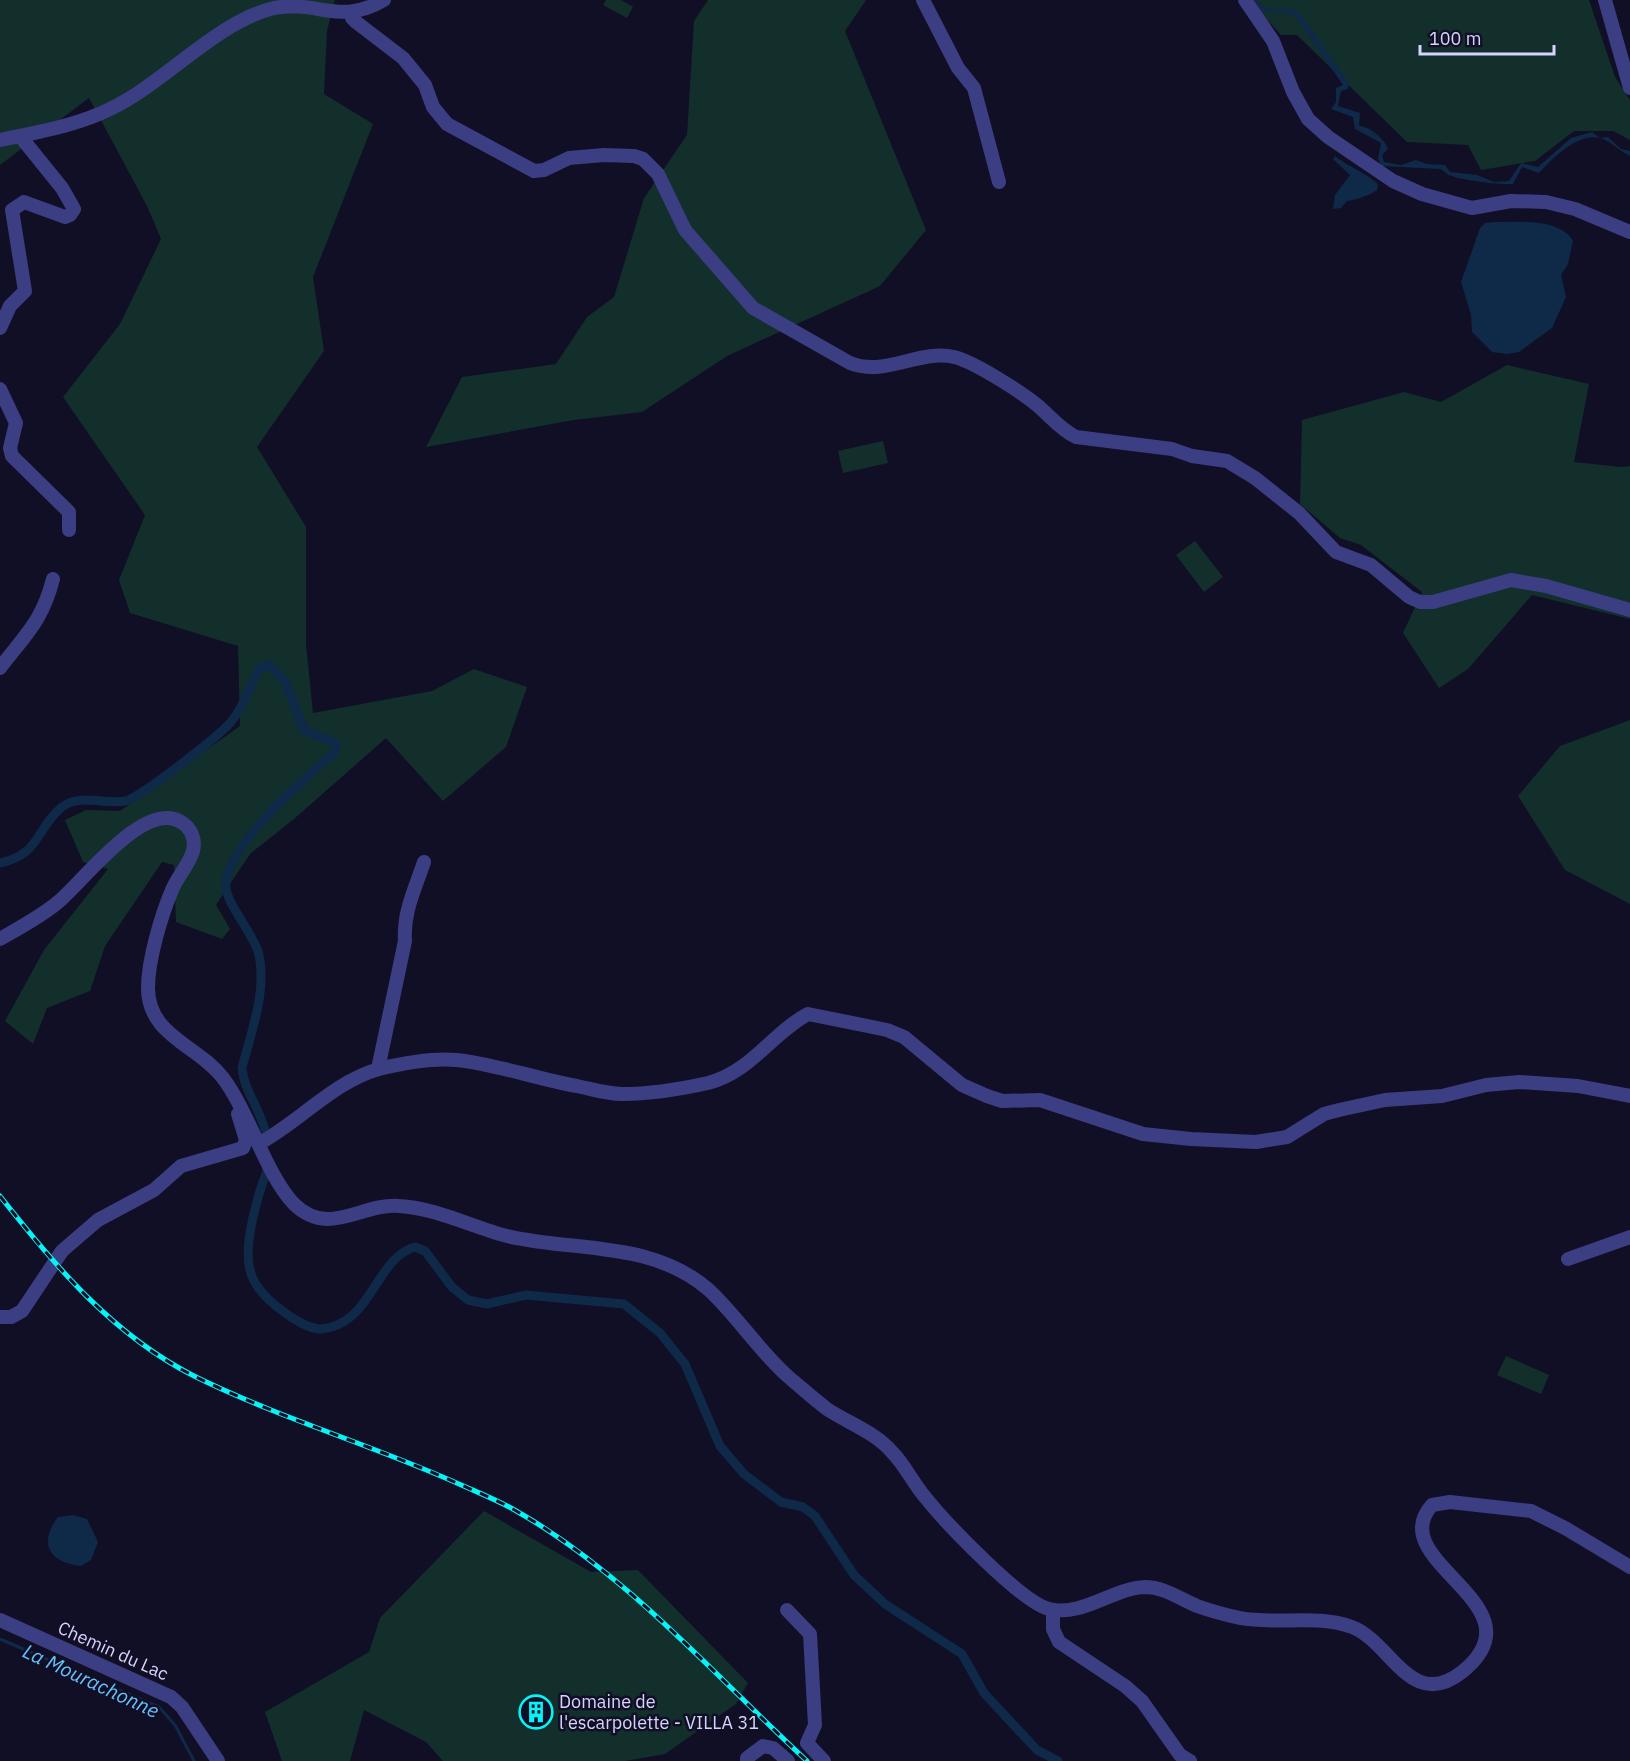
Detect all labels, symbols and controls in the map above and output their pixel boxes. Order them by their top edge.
scale bar [1420,18,1554,56]
text: 100 m [1429,27,1481,50]
street label: Chemin du Lac [54,1616,172,1685]
water label: La Mourachonne [19,1637,164,1724]
place label: Domaine de l'escarpolette - VILLA 31 [559,1690,759,1734]
building icon: Domaine de l'escarpolette - VILLA 31 [518,1694,554,1730]

